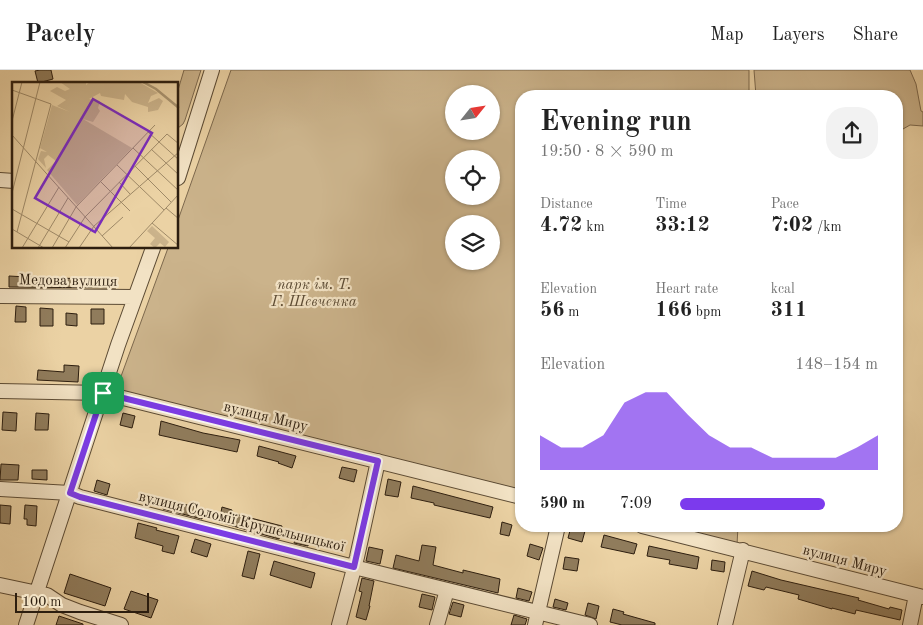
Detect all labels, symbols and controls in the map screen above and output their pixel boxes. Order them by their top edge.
text: Pacely [25,23,96,47]
text: Map [710,26,744,44]
text: Layers [772,26,824,44]
text: Share [852,26,898,44]
inset map [12,82,179,249]
north arrow [445,85,500,140]
map controls [445,85,500,270]
button: share [826,107,878,159]
text: Evening run [540,109,692,137]
text: 19:50 · 8 × 590 m [540,144,673,160]
button: locate [445,150,500,205]
text: Distance [540,197,593,211]
text: Time [655,197,687,211]
text: Pace [771,197,799,211]
button: layers [445,215,500,270]
text: 4.72 [540,215,582,236]
text: 33:12 [655,215,710,236]
text: 7:02 [771,215,813,236]
text: km [582,220,605,234]
text: /km [813,220,842,234]
street label: Медова вулиця [18,273,118,290]
park label: парк ім. Т. Г. Шевченка [270,278,357,310]
text: Elevation [540,282,597,296]
text: Heart rate [655,282,718,296]
text: kcal [771,282,795,296]
text: 56 [540,300,564,321]
text: 166 [655,300,692,321]
text: 311 [771,300,807,321]
text: m [564,305,579,319]
text: bpm [692,305,721,319]
text: Elevation [540,357,605,373]
text: 148–154 m [795,357,878,373]
pin [82,372,124,414]
icon: arrive [89,379,117,407]
street label: вулиця Миру [222,400,309,435]
street label: вулиця Соломії Крушельницької [137,490,347,556]
text: 590 m [540,496,585,512]
text: 7:09 [620,496,652,512]
street label: вулиця Миру [801,543,888,580]
scale bar [15,590,149,613]
text: 100 m [22,595,61,609]

